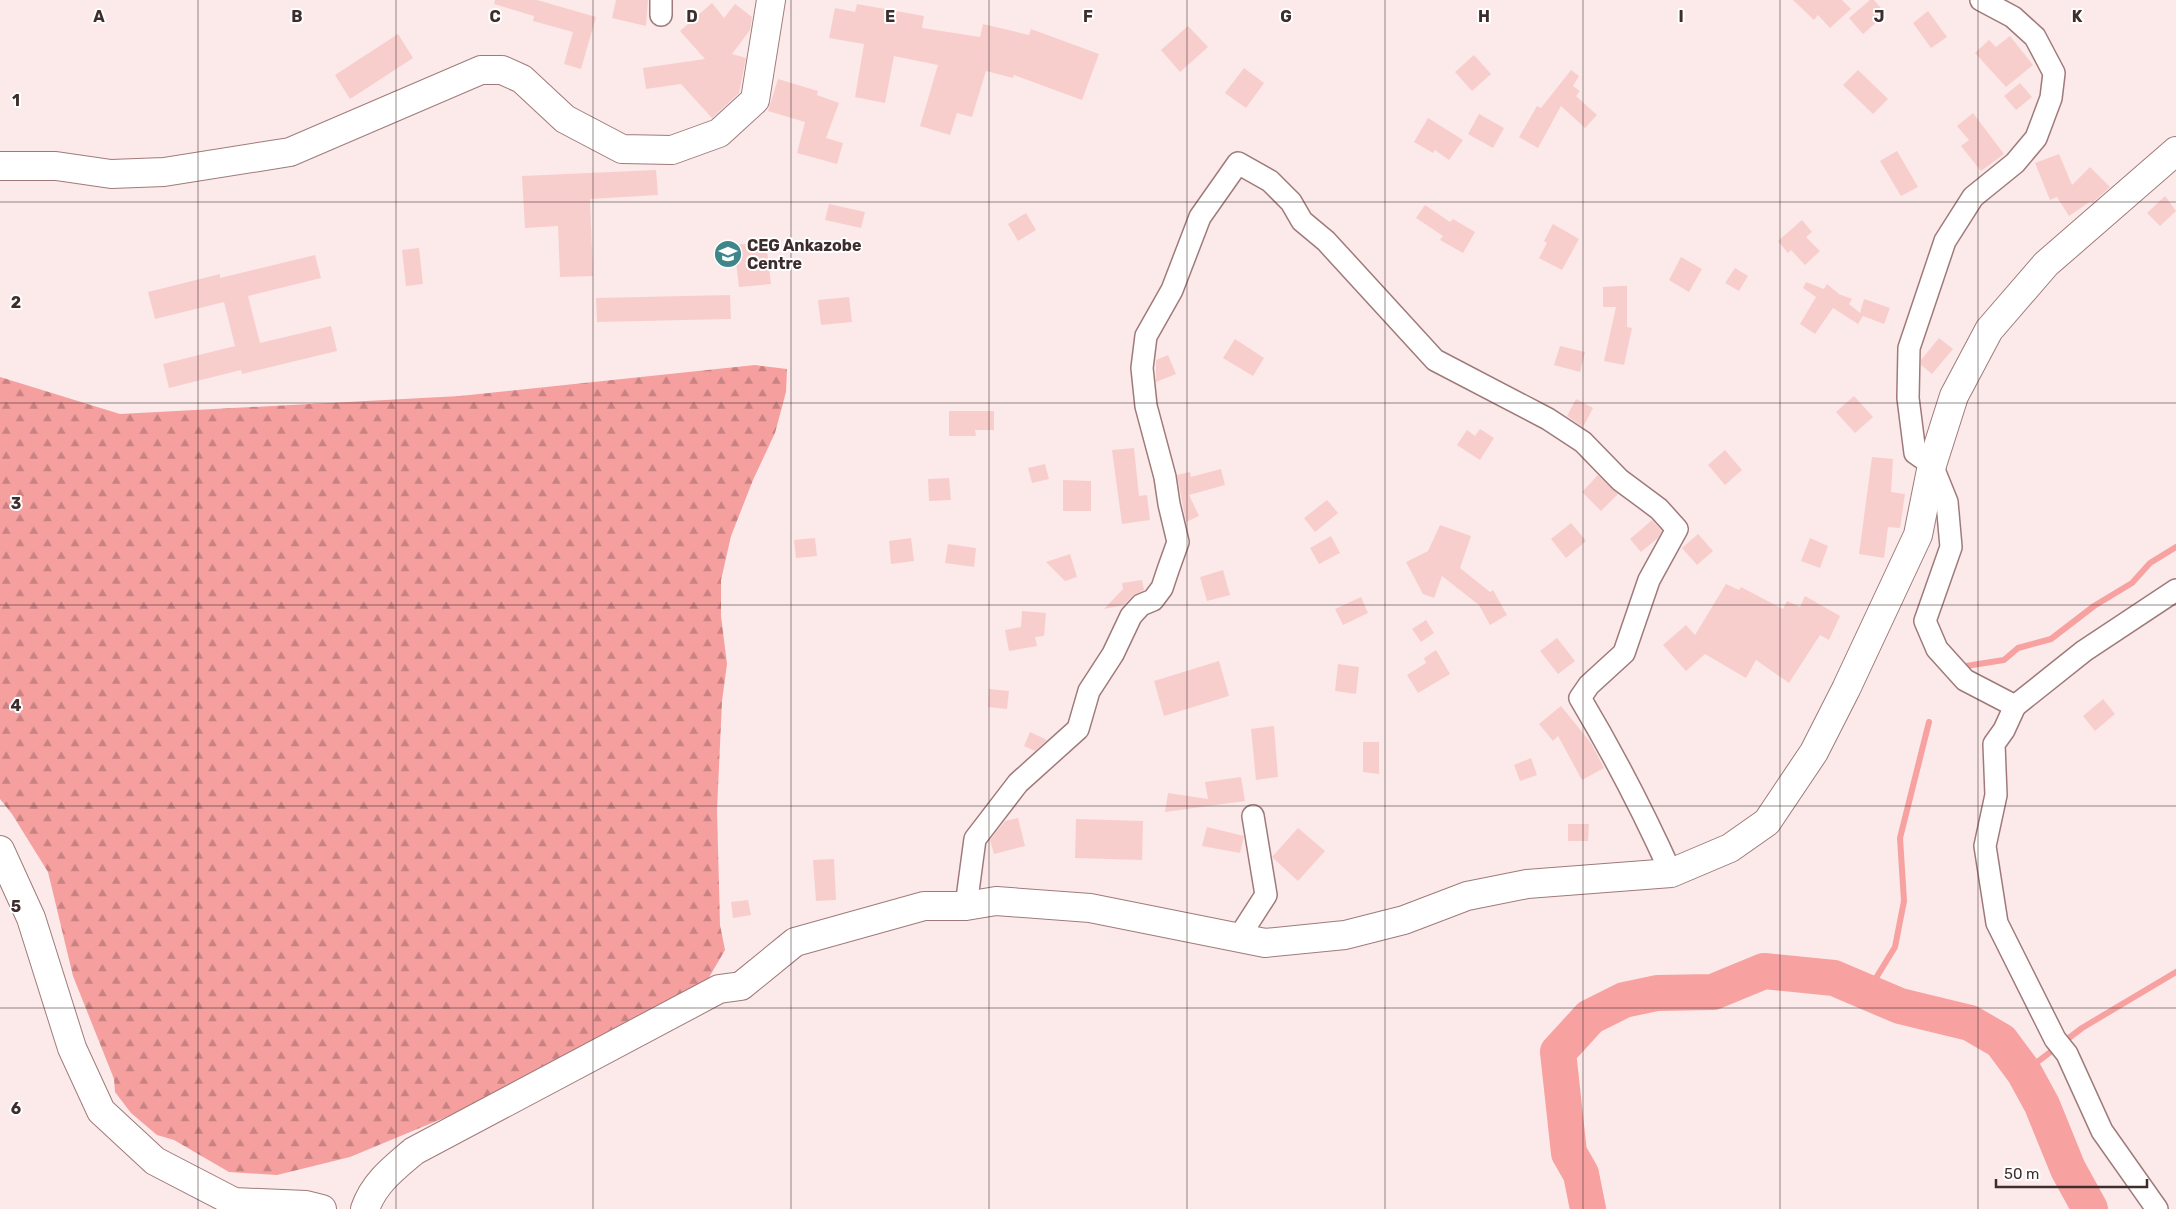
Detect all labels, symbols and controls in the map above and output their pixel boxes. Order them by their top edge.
text: A [93,7,105,26]
text: B [291,7,303,26]
text: C [489,7,501,26]
text: D [686,7,698,26]
text: E [885,7,895,26]
text: F [1083,7,1093,26]
text: G [1280,7,1292,26]
text: H [1478,7,1490,26]
text: I [1678,7,1684,26]
text: J [1874,7,1884,26]
text: K [2072,7,2083,26]
text: 1 [12,91,20,110]
place label: CEG Ankazobe Centre [747,236,861,273]
school or university icon: CEG Ankazobe Centre [713,239,743,269]
text: 2 [11,293,21,312]
text: 3 [11,494,21,513]
text: 4 [11,696,22,715]
text: 5 [11,897,21,916]
text: 6 [11,1099,21,1118]
scale bar [1996,1156,2147,1188]
text: 50 m [2004,1165,2039,1183]

